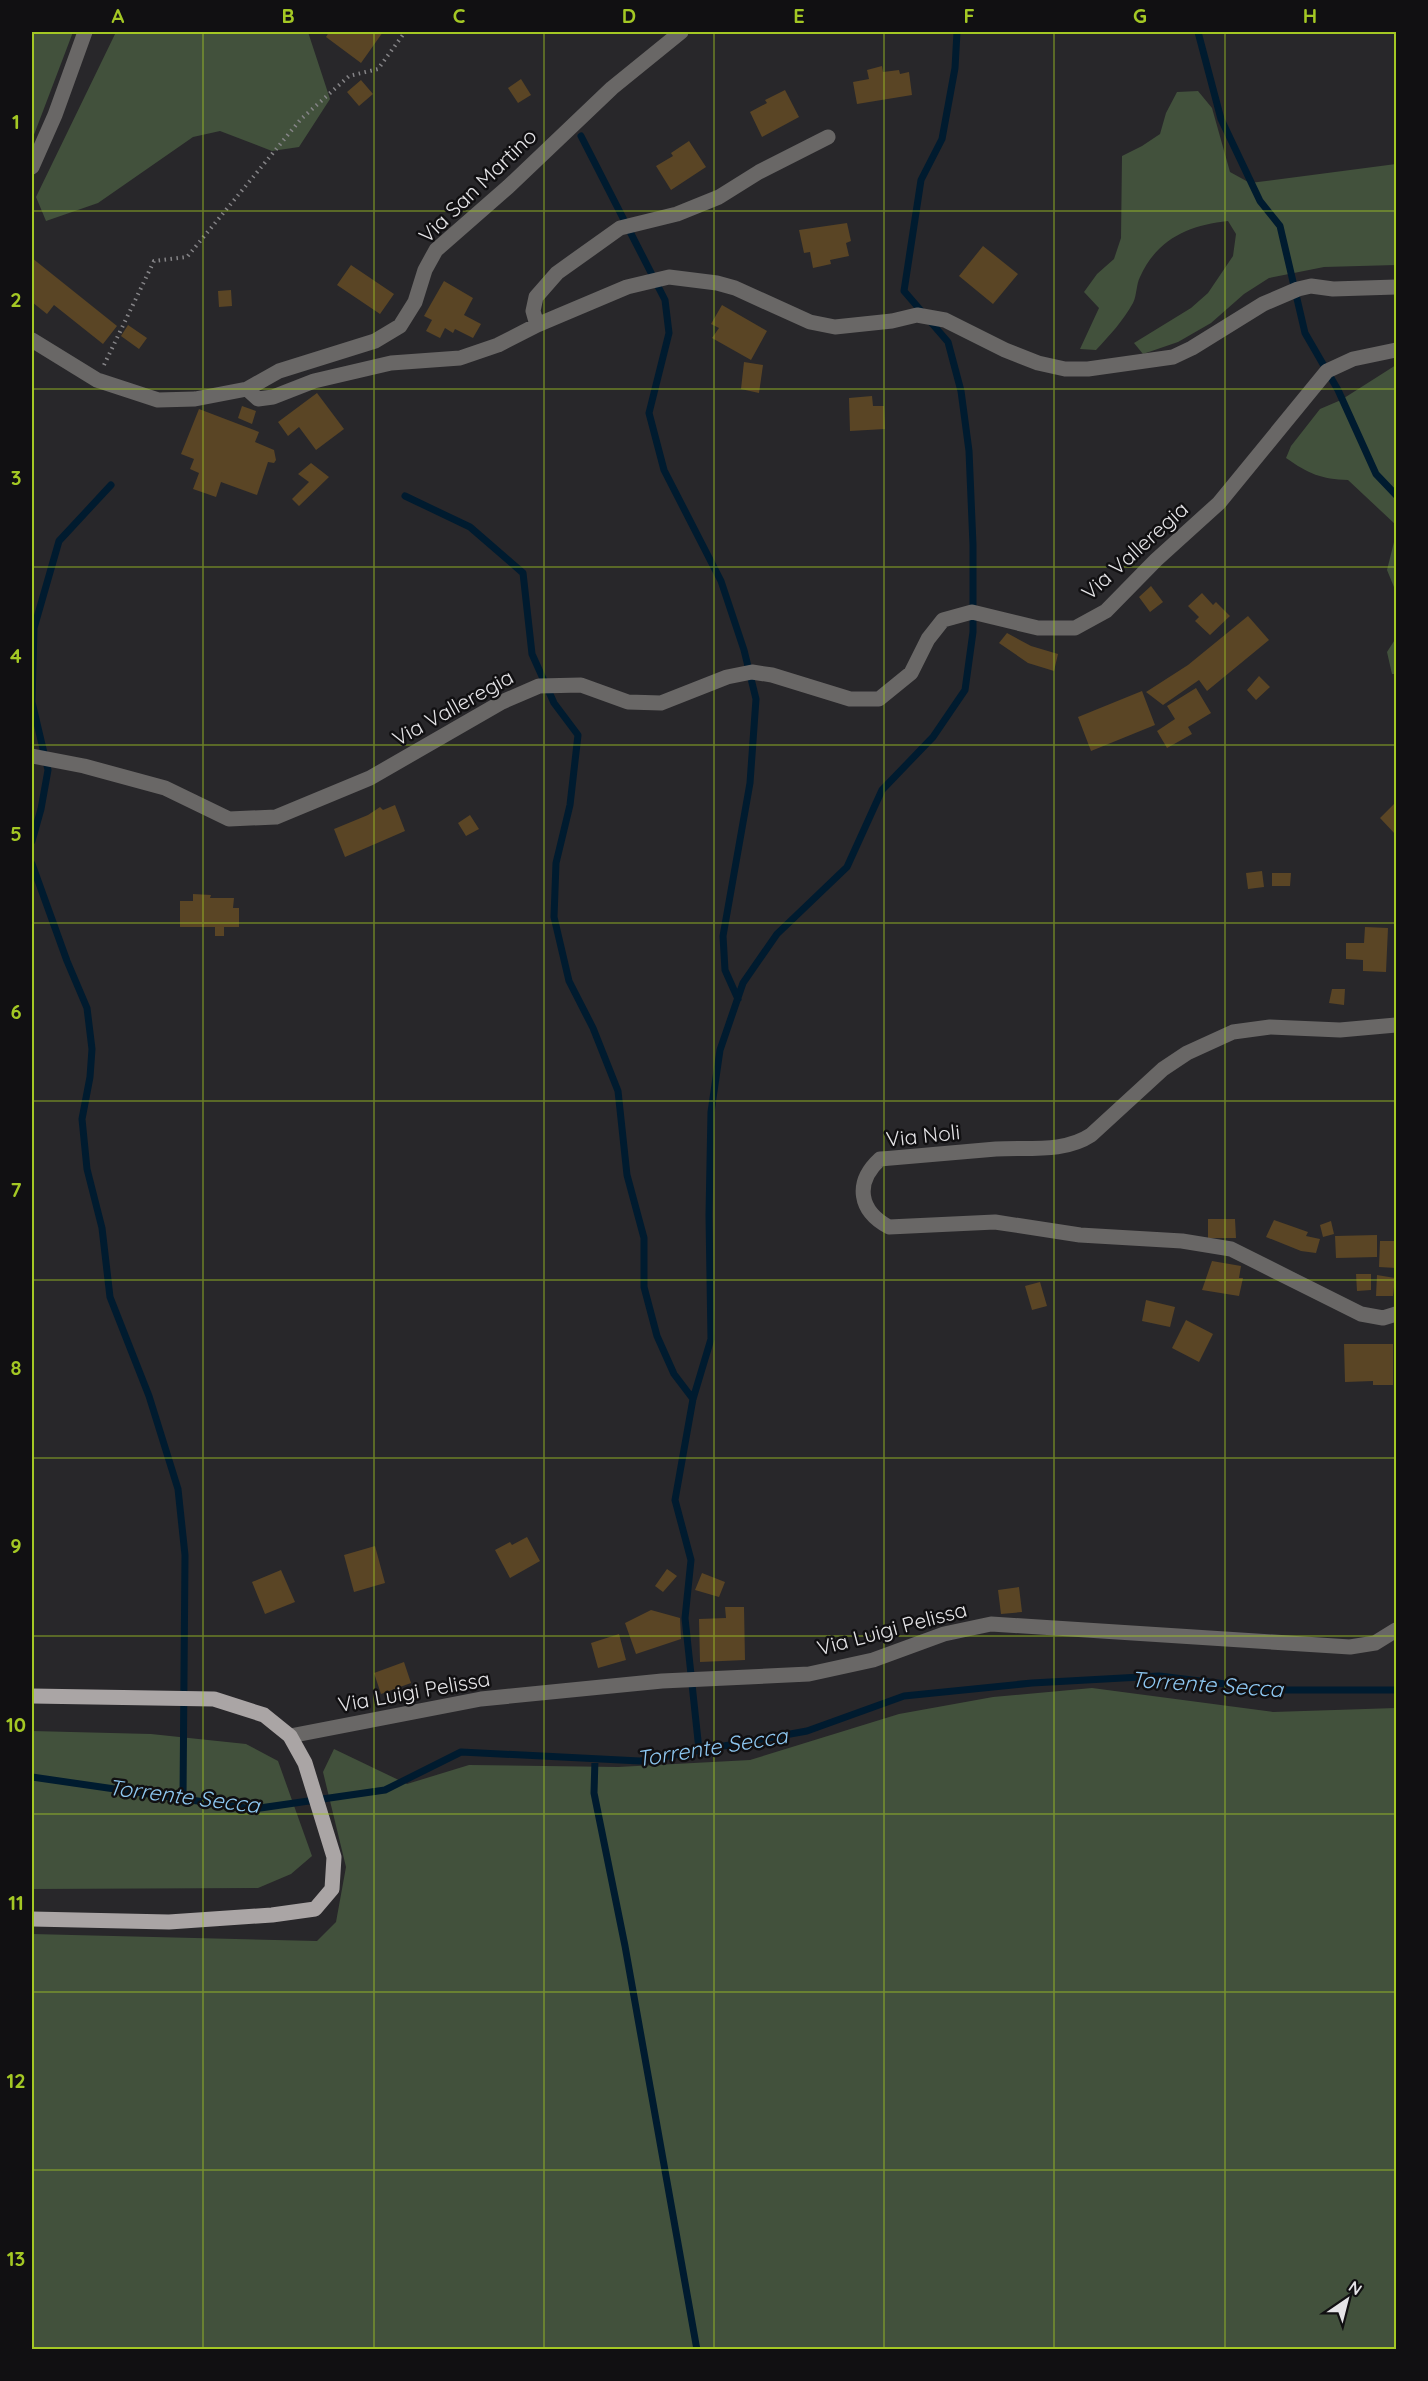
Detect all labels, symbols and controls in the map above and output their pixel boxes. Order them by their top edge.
text: A [112,3,125,28]
text: B [281,3,295,28]
text: C [453,3,466,28]
text: D [622,3,636,28]
text: E [793,3,805,28]
text: F [963,3,975,28]
text: G [1133,3,1147,28]
text: H [1303,3,1317,28]
text: 1 [12,109,20,134]
street label: Via San Martino [413,122,542,248]
text: 2 [10,287,22,312]
text: 3 [11,465,21,490]
street label: Via Valleregia [1076,496,1193,605]
text: 4 [10,643,22,668]
street label: Via Valleregia [387,663,518,751]
text: 5 [10,821,22,846]
text: 6 [10,999,22,1024]
street label: Via Noli [885,1118,961,1152]
text: 7 [11,1177,22,1202]
text: 8 [11,1355,22,1380]
text: 9 [10,1533,22,1558]
street label: Via Luigi Pelissa [814,1596,969,1661]
street label: Via Luigi Pelissa [336,1665,492,1717]
water label: Torrente Secca [1130,1665,1286,1703]
text: 10 [6,1712,26,1737]
water label: Torrente Secca [635,1721,791,1773]
water label: Torrente Secca [107,1773,263,1819]
text: 11 [8,1890,24,1915]
text: 12 [6,2068,26,2093]
text: 13 [7,2246,25,2271]
north arrow [1317,2270,1377,2330]
text: N [1345,2276,1366,2299]

